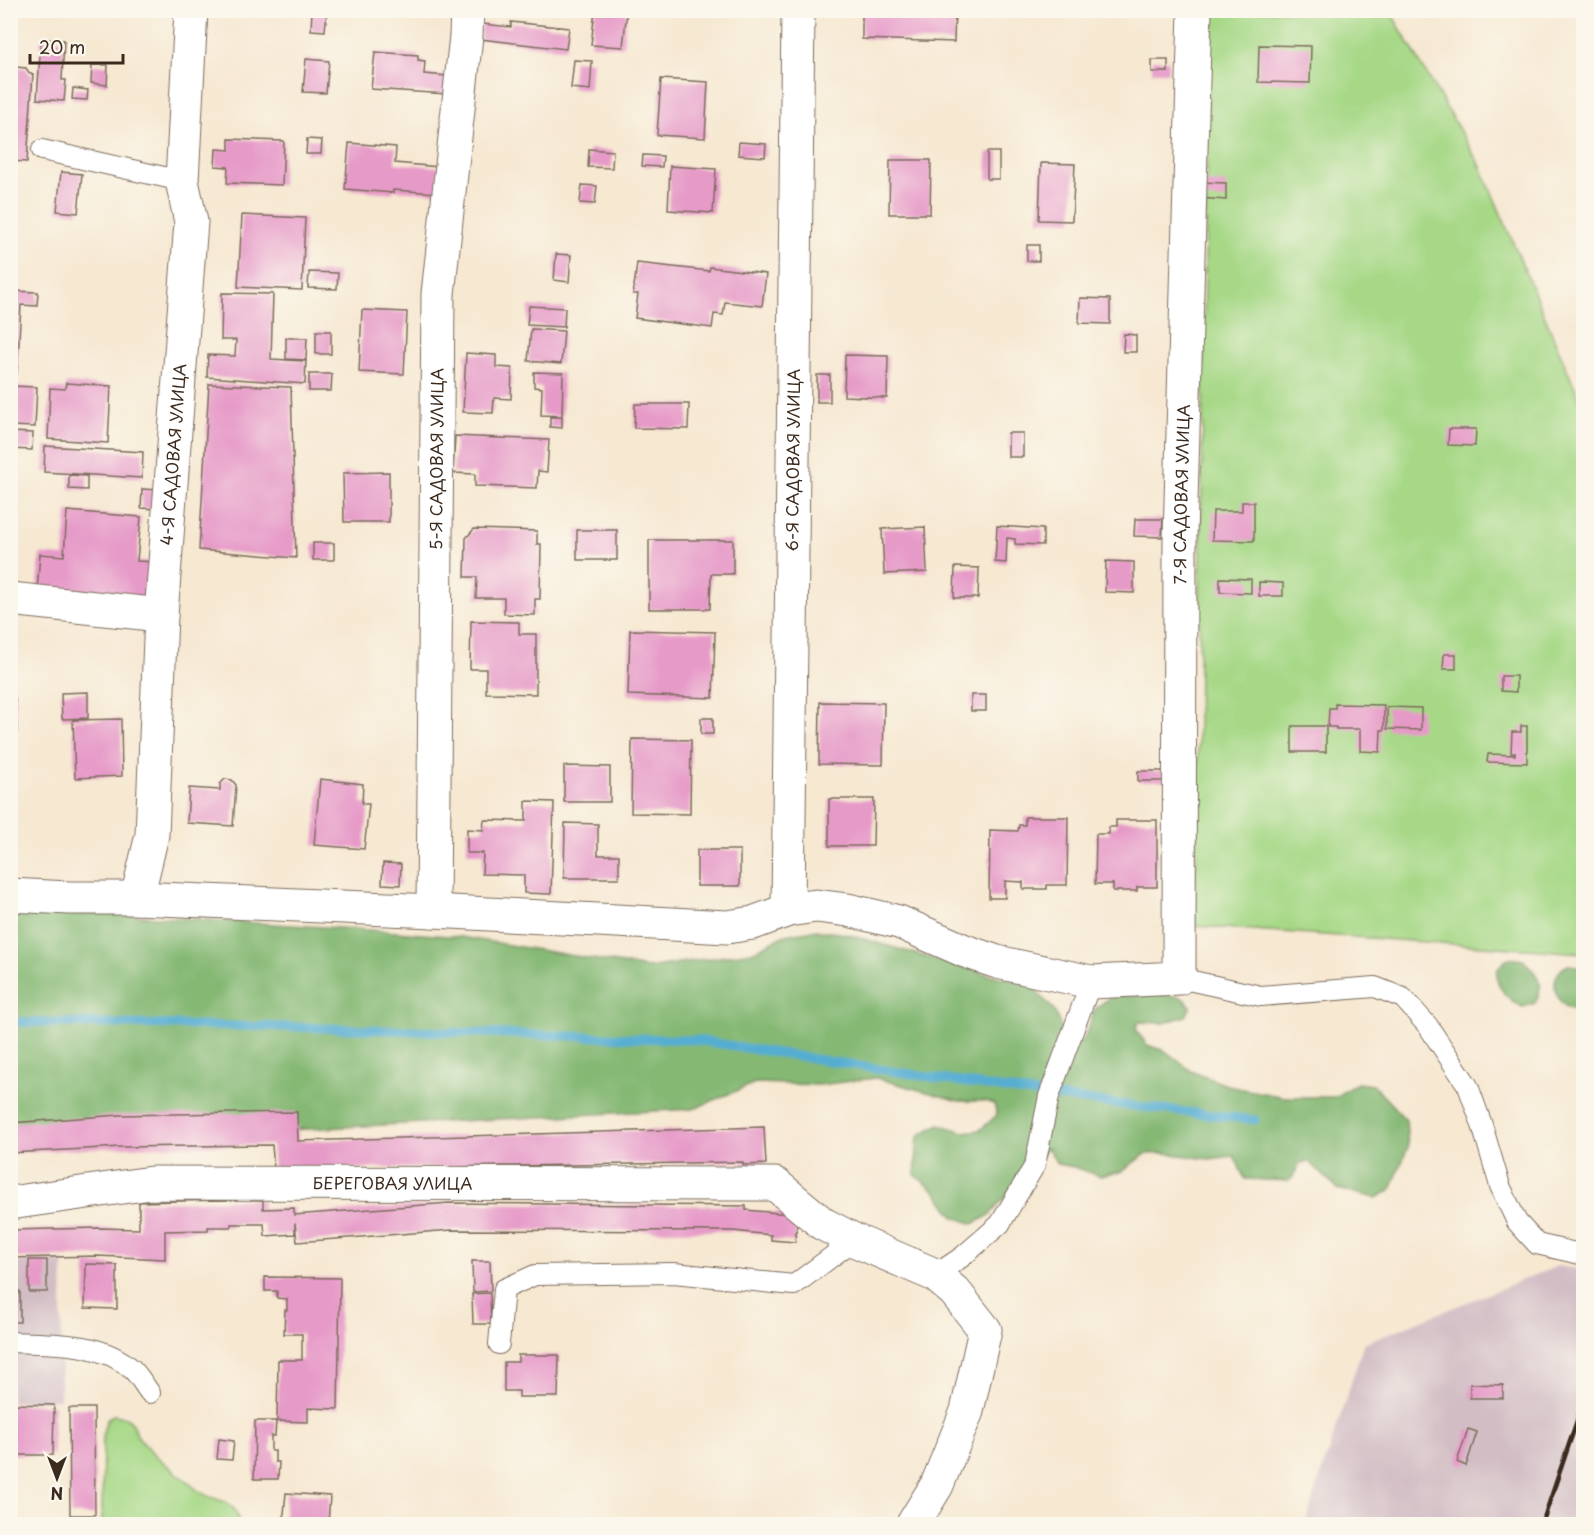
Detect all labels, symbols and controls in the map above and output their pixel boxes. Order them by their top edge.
scale bar [30,27,123,65]
text: 20 m [39,33,85,60]
street label: 4-Я САДОВАЯ УЛИЦА [153,363,191,546]
street label: 5-Я САДОВАЯ УЛИЦА [423,368,448,550]
street label: 6-Я САДОВАЯ УЛИЦА [779,368,805,552]
street label: 7-Я САДОВАЯ УЛИЦА [1167,404,1195,585]
street label: БЕРЕГОВАЯ УЛИЦА [313,1170,472,1195]
north arrow [27,1448,87,1508]
text: N [51,1482,63,1506]

